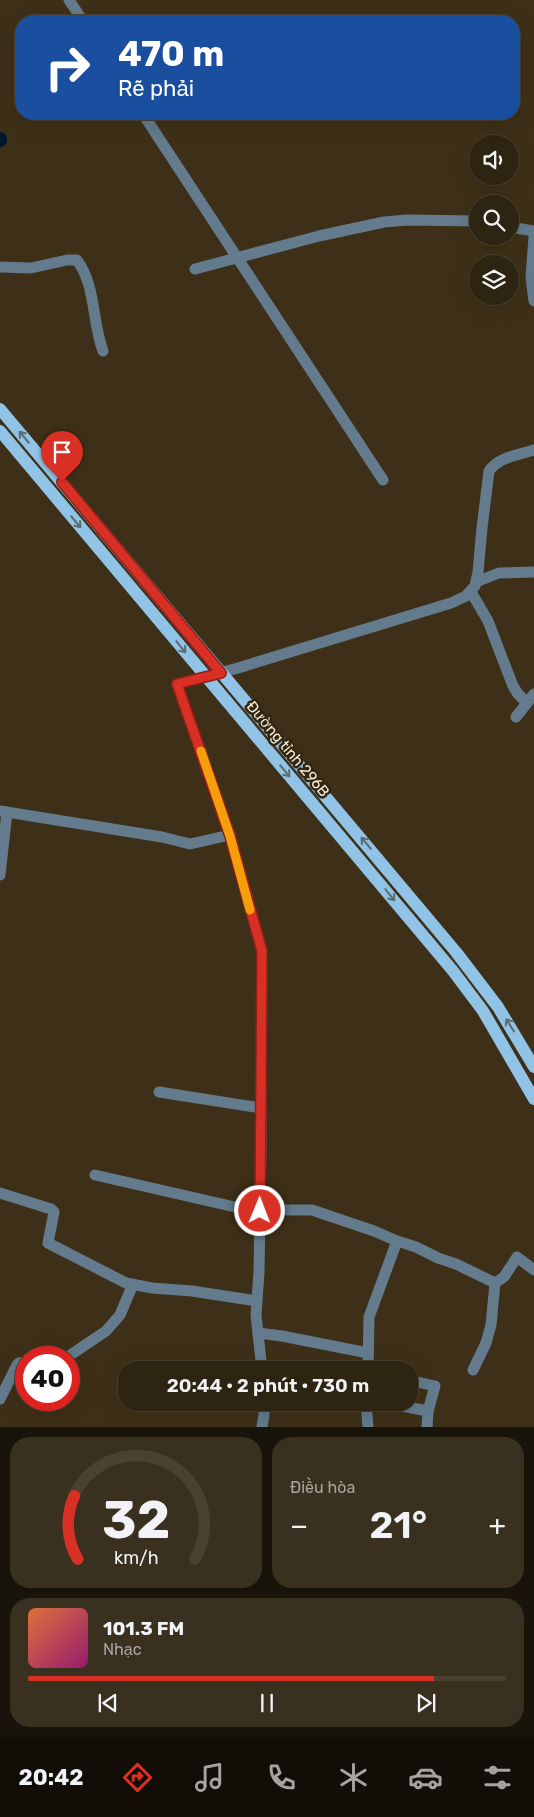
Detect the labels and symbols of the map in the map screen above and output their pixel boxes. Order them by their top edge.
one-way arrow [19,431,30,444]
pin [41,431,83,482]
one-way arrow [70,516,82,529]
one-way arrow [175,640,186,653]
street label: Đường tỉnh 296B [243,697,333,801]
one-way arrow [279,765,290,778]
one-way arrow [360,836,371,849]
one-way arrow [385,888,396,901]
one-way arrow [504,1019,514,1033]
position arrow [233,1184,285,1236]
speed limit sign: 40 [15,1346,80,1411]

